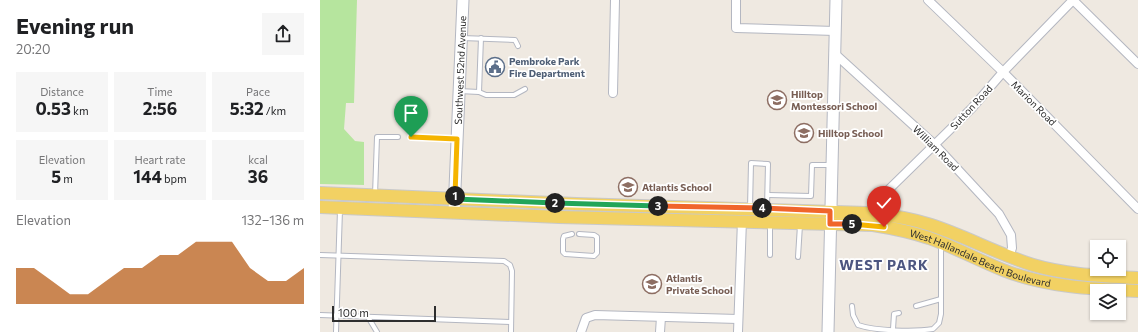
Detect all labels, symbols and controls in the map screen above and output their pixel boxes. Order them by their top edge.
text: Evening run [16,12,134,39]
button: share [262,13,304,55]
street label: Southwest 52nd Avenue [452,15,468,125]
text: 20:20 [16,41,50,57]
place label: Pembroke Park Fire Department [509,55,585,79]
public building icon: Pembroke Park Fire Department [484,56,506,78]
street label: Marion Road [1009,78,1059,128]
street label: Sutton Road [947,82,995,132]
text: Distance [40,85,84,98]
text: Time [147,85,173,98]
text: Pace [246,85,270,98]
place label: Hilltop Montessori School [791,88,877,112]
school or university icon: Hilltop Montessori School [766,89,788,111]
pin [394,96,428,137]
text: 0.53 [35,98,71,119]
text: 2:56 [143,98,177,119]
text: 5:32 [230,98,264,119]
icon: arrive [400,102,422,124]
text: km [71,104,89,117]
text: /km [264,104,286,117]
school or university icon: Hilltop School [793,122,815,144]
street label: William Road [911,123,961,173]
place label: Hilltop School [818,127,883,139]
text: Elevation [39,153,85,166]
text: Heart rate [134,153,186,166]
text: kcal [248,153,268,166]
text: 5 [51,166,61,187]
text: 144 [133,166,162,187]
text: 36 [248,166,268,187]
text: m [61,172,73,185]
text: bpm [162,172,187,185]
school or university icon: Atlantis School [617,176,639,198]
place label: Atlantis School [642,181,712,193]
pin: 1 [445,186,465,206]
pin [867,186,901,227]
text: 1 [453,189,457,202]
icon: check [873,192,895,214]
pin: 2 [545,193,565,213]
text: 2 [552,196,558,209]
pin: 3 [648,196,668,216]
pin: 4 [752,198,772,218]
text: 3 [655,199,661,212]
text: 4 [759,201,765,214]
text: Elevation [16,212,71,228]
text: 132–136 m [241,212,304,228]
pin: 5 [842,214,862,234]
text: 5 [849,217,855,230]
street label: West Hallandale Beach Boulevard [908,227,1052,289]
map controls [1090,240,1126,320]
button: locate [1090,240,1126,276]
district label: WEST PARK [839,256,929,273]
place label: Atlantis Private School [666,272,733,296]
school or university icon: Atlantis Private School [641,273,663,295]
button: layers [1090,284,1126,320]
scale bar [332,304,436,323]
text: 100 m [338,306,369,319]

